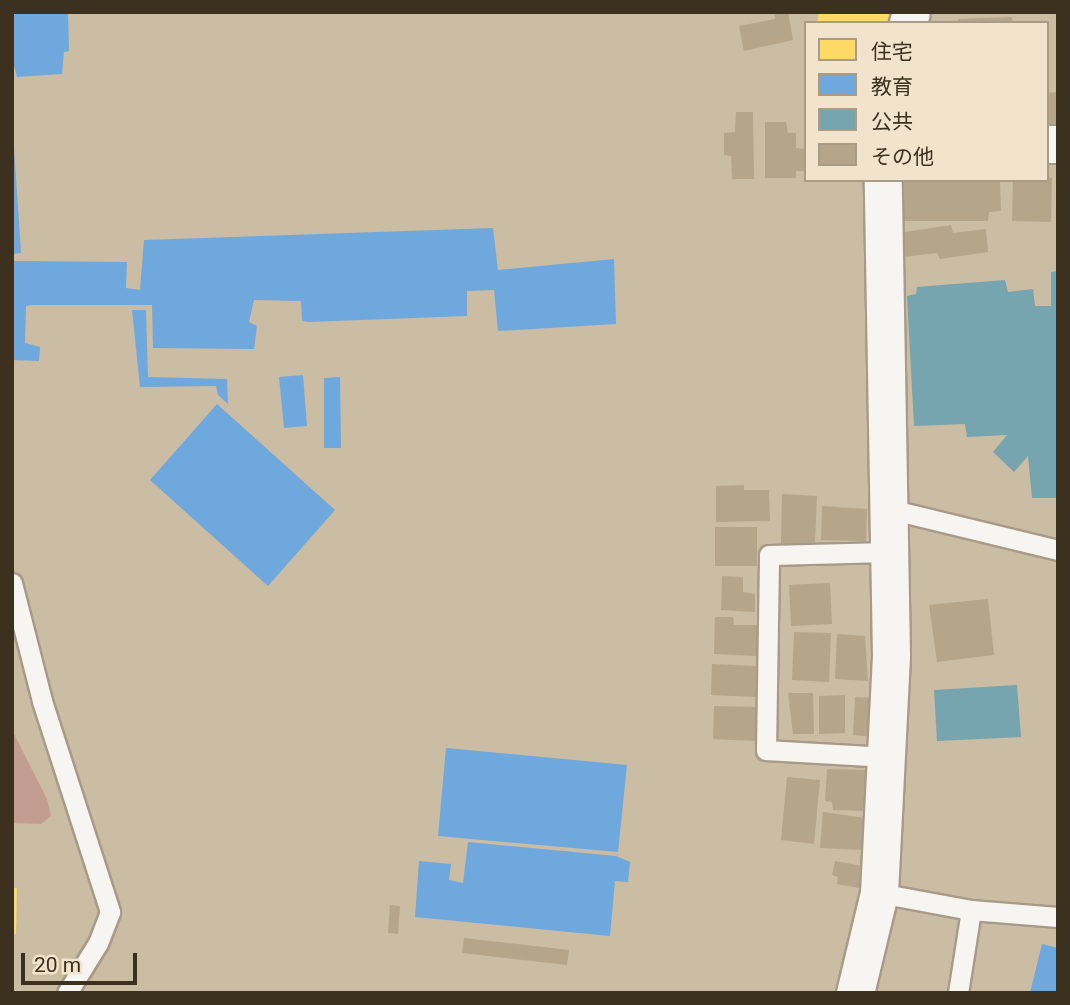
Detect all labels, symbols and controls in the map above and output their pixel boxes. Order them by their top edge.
legend [804,21,1049,182]
text: 住宅 [871,40,913,64]
text: 教育 [871,75,913,99]
text: 公共 [871,110,913,134]
text: その他 [871,145,934,169]
scale bar [24,939,140,983]
text: 20 m [34,953,81,977]

